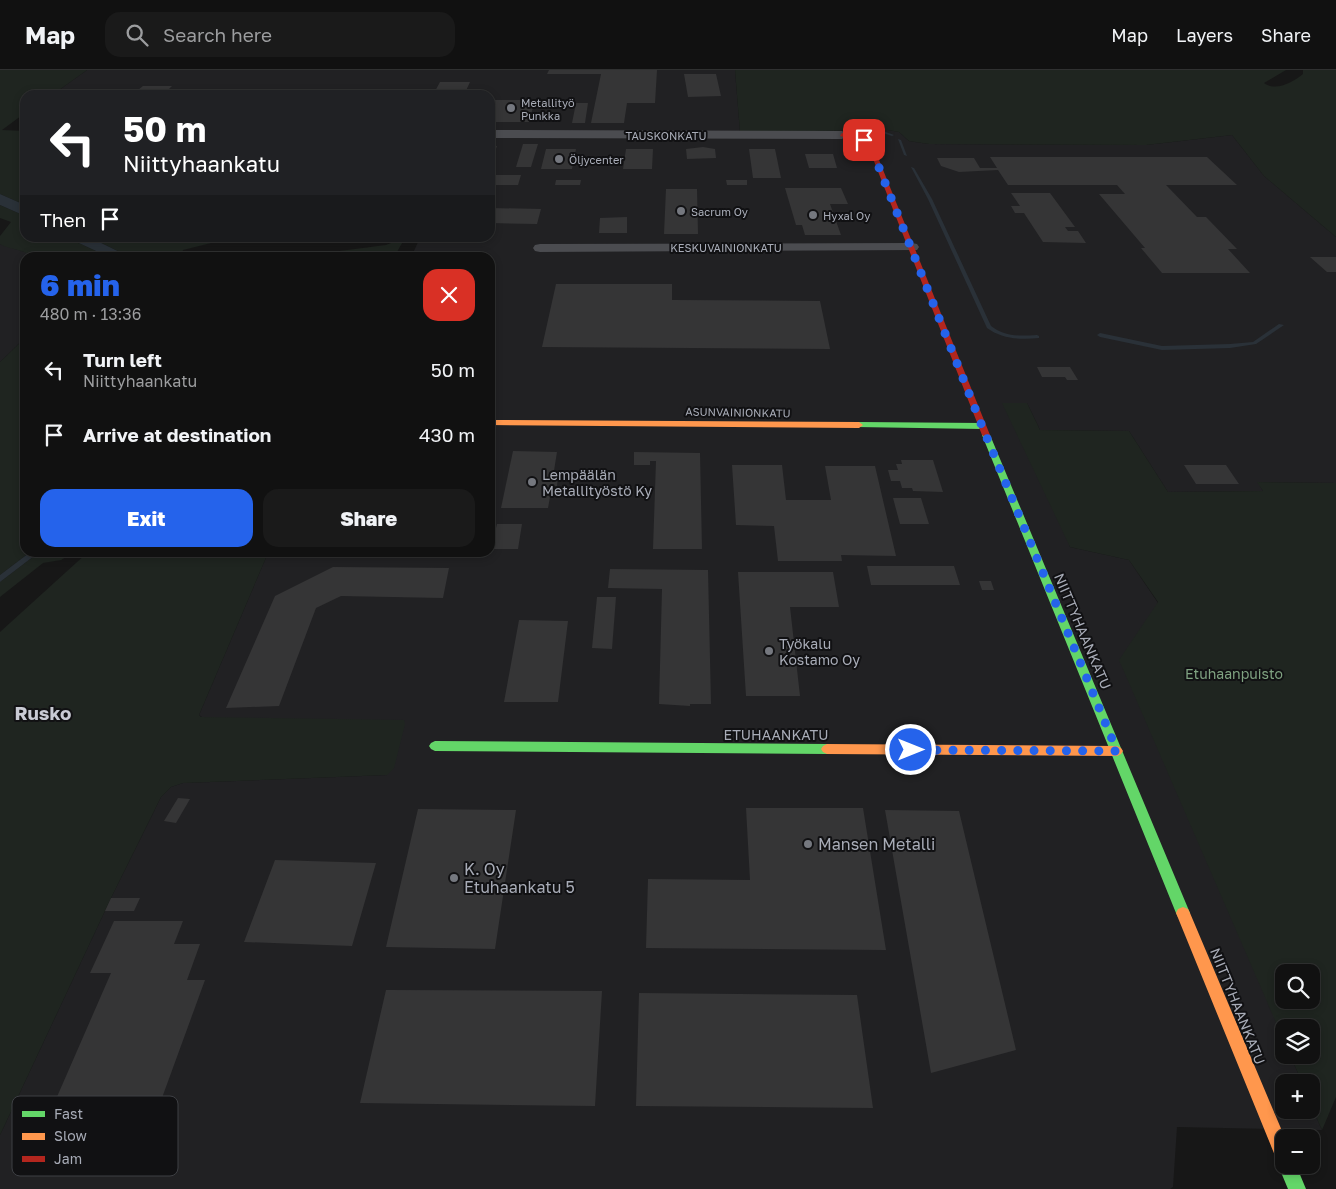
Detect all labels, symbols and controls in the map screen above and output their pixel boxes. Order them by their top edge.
search box [105,12,455,57]
text: Map [25,20,75,49]
icon: search [123,21,151,49]
text: Search here [163,23,272,46]
text: Map [1111,24,1148,46]
text: Layers [1176,24,1233,46]
text: Share [1261,24,1311,46]
place label: Metallityö Punkka [521,96,575,122]
marker: Metallityö Punkka [505,102,517,114]
text: 50 m [123,108,206,150]
icon: left [40,110,105,175]
pin [843,119,885,161]
icon: arrive [850,126,878,154]
street label: TAUSKONKATU [625,129,707,142]
text: Niittyhaankatu [123,150,280,177]
marker: Öljycenter [553,153,565,165]
place label: Öljycenter [569,153,624,166]
icon: arrive [96,205,124,233]
marker: Sacrum Oy [675,205,687,217]
place label: Sacrum Oy [691,205,748,218]
text: Then [40,208,86,231]
marker: Hyxal Oy [807,209,819,221]
place label: Hyxal Oy [823,209,870,222]
street label: KESKUVAINIONKATU [670,241,782,254]
text: 6 min [40,267,120,303]
button: close [423,269,475,321]
text: 480 m · 13:36 [40,304,141,324]
text: Turn left [83,348,162,371]
icon: left [40,356,68,384]
text: 50 m [431,358,475,381]
text: Niittyhaankatu [83,371,197,391]
street label: ASUNVAINIONKATU [685,405,791,419]
icon: arrive [40,421,68,449]
text: Arrive at destination [83,423,271,446]
text: 430 m [419,423,475,446]
place label: Lempäälän Metallityöstö Ky [542,466,652,499]
marker: Lempäälän Metallityöstö Ky [526,476,538,488]
button: Exit [40,489,253,547]
button: Share [263,489,475,547]
street label: NIITTYHAANKATU [1051,571,1115,691]
place label: Työkalu Kostamo Oy [779,635,860,668]
marker: Työkalu Kostamo Oy [763,645,775,657]
park label: Etuhaanpuisto [1185,665,1283,682]
district label: Rusko [15,701,71,724]
position arrow [884,723,936,775]
street label: ETUHAANKATU [724,726,829,743]
place label: Mansen Metalli [818,834,935,854]
marker: Mansen Metalli [802,838,814,850]
place label: K. Oy Etuhaankatu 5 [464,859,575,897]
marker: K. Oy Etuhaankatu 5 [448,872,460,884]
street label: NIITTYHAANKATU [1207,945,1269,1067]
map controls [1275,964,1320,1174]
button: search [1275,964,1320,1009]
button: layers [1275,1019,1320,1064]
button: + [1275,1074,1320,1119]
legend [12,1096,178,1176]
text: Fast [54,1105,83,1122]
text: Slow [54,1127,87,1144]
button: − [1275,1129,1320,1174]
text: Jam [54,1150,82,1167]

